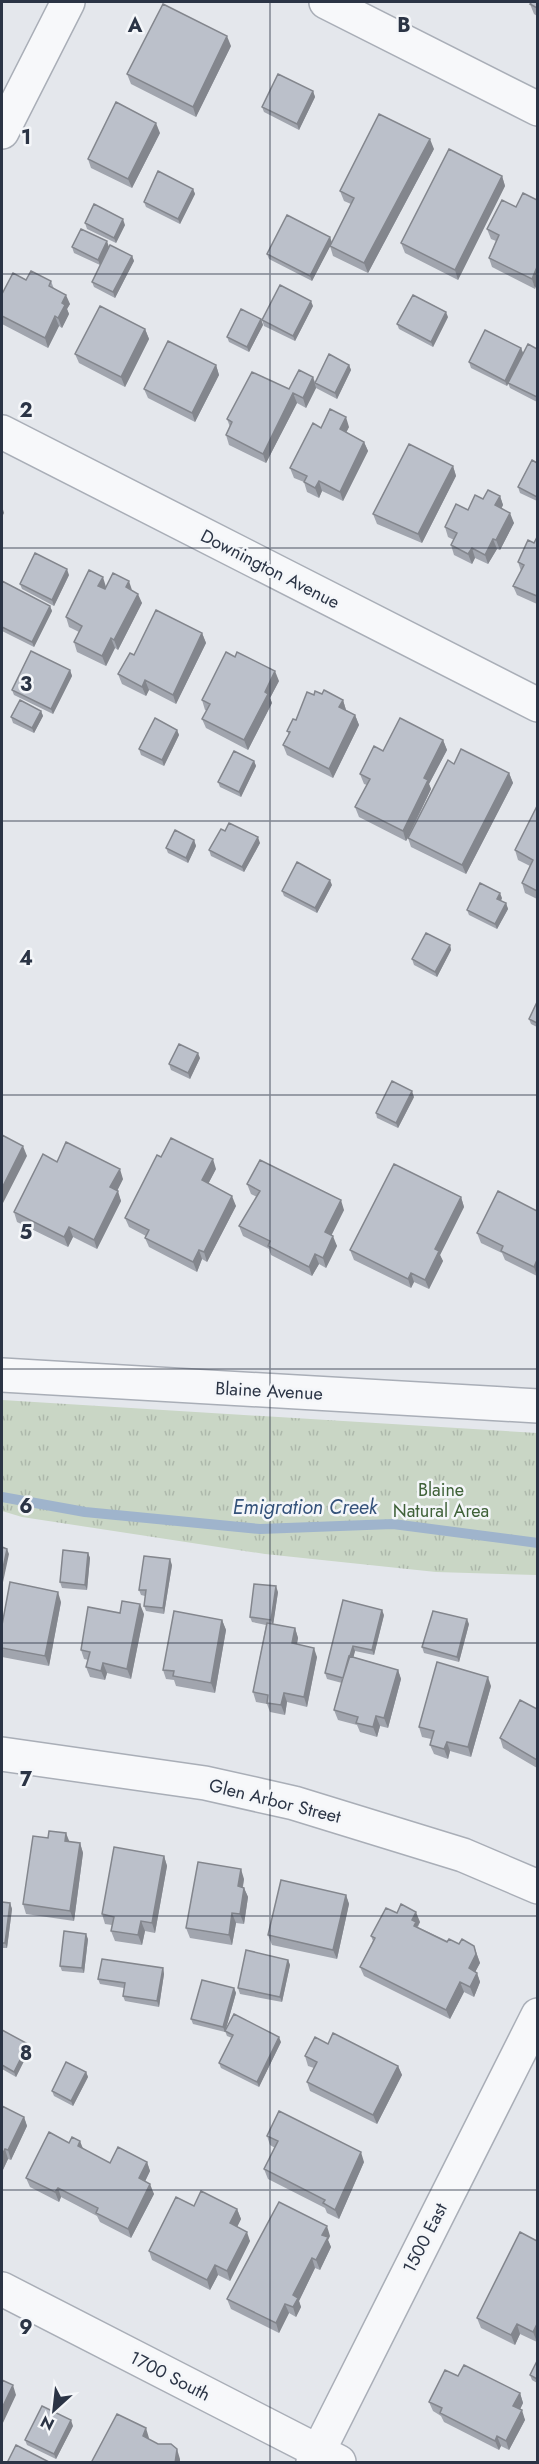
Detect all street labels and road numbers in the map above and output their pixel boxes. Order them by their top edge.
street label: Downington Avenue [196,523,344,615]
street label: Blaine Avenue [215,1375,323,1407]
street label: Glen Arbor Street [206,1772,344,1830]
street label: 1500 East [396,2198,454,2277]
street label: 1700 South [125,2345,215,2407]

